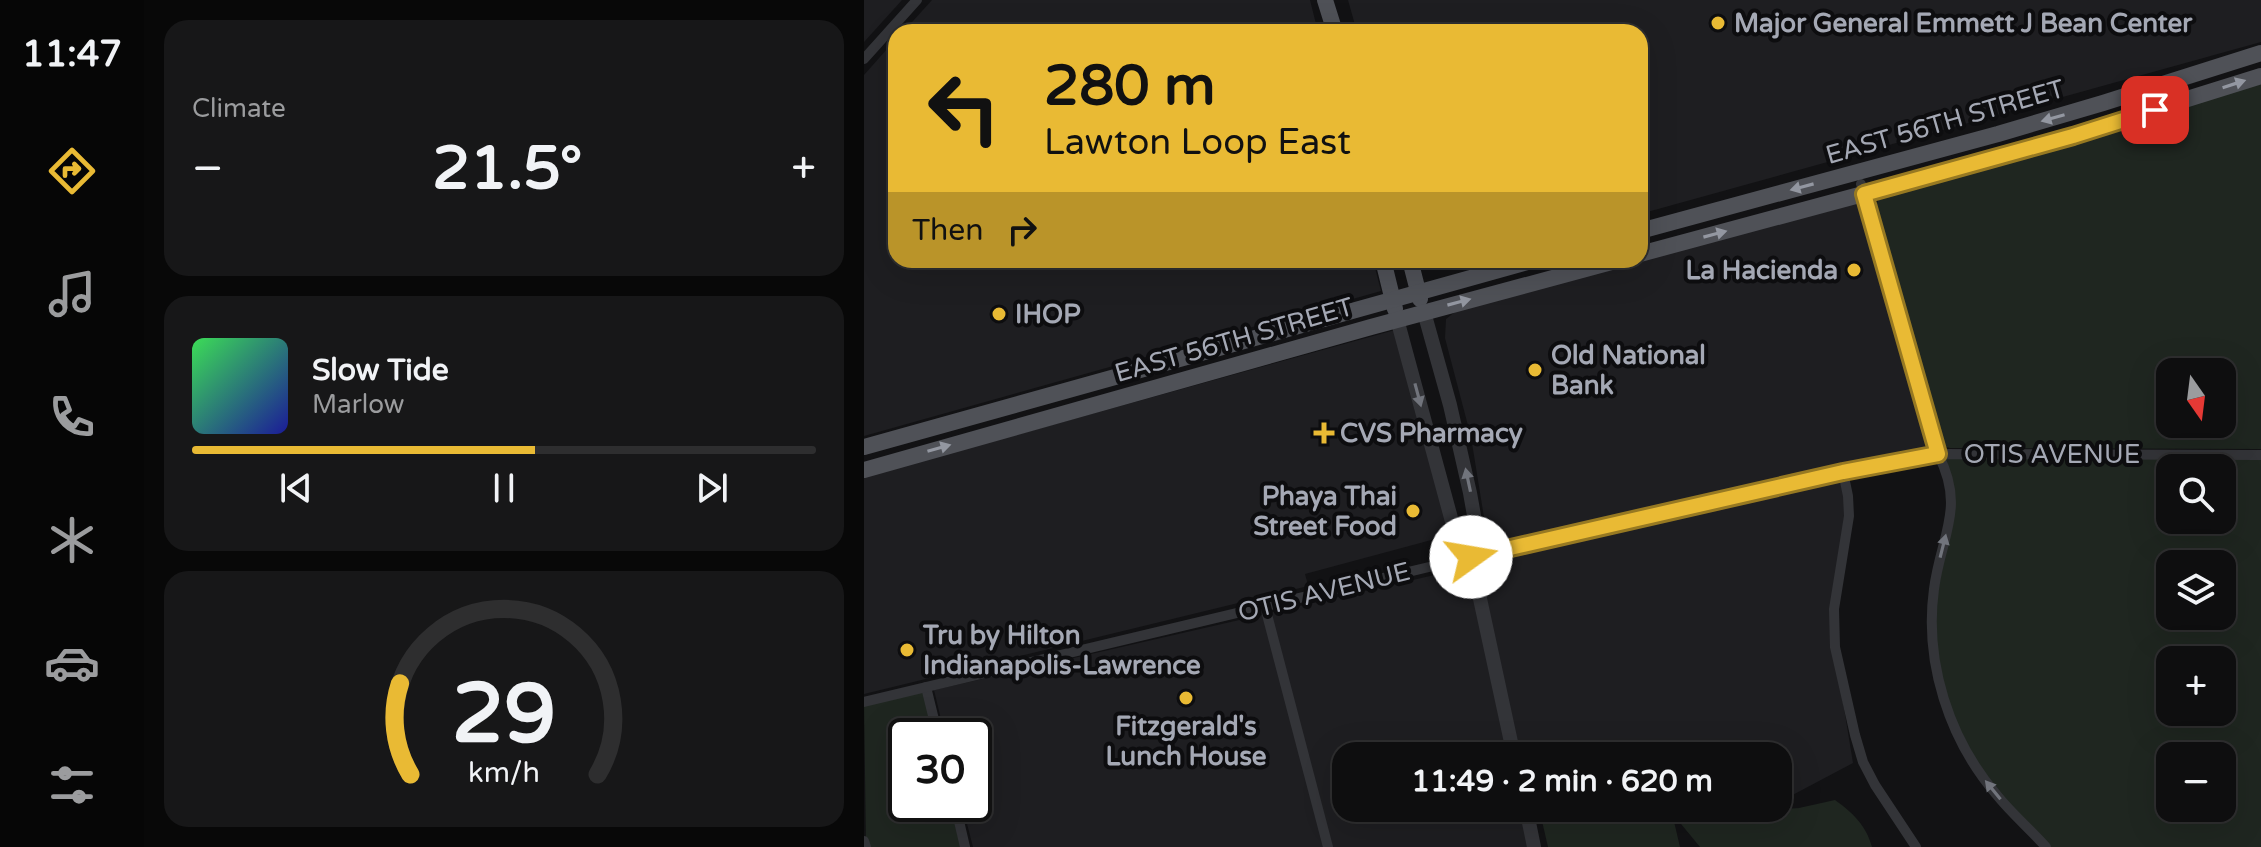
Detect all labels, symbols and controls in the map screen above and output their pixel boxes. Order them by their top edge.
place label: Major General Emmett J Bean Center [1734,8,2193,39]
marker: Major General Emmett J Bean Center [1709,14,1727,32]
text: 11:47 [22,33,122,76]
text: 280 m [1044,53,1215,120]
icon: left [912,56,1016,160]
street label: EAST 56TH STREET [1822,73,2068,171]
pin [2121,76,2189,144]
one-way arrow [2222,77,2246,90]
icon: arrive [2133,88,2177,132]
text: Climate [192,93,286,124]
one-way arrow [2041,112,2065,125]
text: Lawton Loop East [1044,121,1351,164]
text: 21.5° [432,133,582,205]
icon: directions [44,143,100,199]
text: − [192,143,223,196]
text: + [791,143,816,196]
one-way arrow [1790,181,1815,193]
icon: right [1000,208,1044,252]
text: Then [912,212,984,249]
one-way arrow [1703,227,1728,239]
place label: La Hacienda [1686,255,1838,286]
marker: La Hacienda [1845,261,1863,279]
icon: music [44,266,100,322]
street label: EAST 56TH STREET [1111,291,1357,389]
one-way arrow [1447,296,1472,308]
place label: IHOP [1015,299,1081,330]
marker: IHOP [990,305,1008,323]
place label: Old National Bank [1551,340,1706,401]
text: Slow Tide [312,352,449,389]
north arrow [2156,358,2236,438]
map controls [2156,358,2236,822]
marker: Old National Bank [1526,361,1544,379]
one-way arrow [1412,382,1424,407]
icon: phone [44,389,100,445]
text: Marlow [312,389,404,420]
place label: CVS Pharmacy [1340,418,1523,449]
marker: CVS Pharmacy [1315,424,1333,442]
street label: OTIS AVENUE [1964,439,2140,470]
one-way arrow [927,442,952,454]
button: search [2156,454,2236,534]
icon: previous [274,466,318,510]
icon: pause [482,466,526,510]
icon: next [690,466,734,510]
one-way arrow [1461,467,1474,492]
place label: Phaya Thai Street Food [1253,481,1397,542]
marker: Phaya Thai Street Food [1404,502,1422,520]
icon: climate [44,512,100,568]
position arrow [1429,515,1513,599]
one-way arrow [1937,533,1950,558]
button: layers [2156,550,2236,630]
street label: OTIS AVENUE [1235,556,1413,628]
place label: Tru by Hilton Indianapolis-Lawrence [922,620,1201,681]
icon: car [44,635,100,691]
marker: Tru by Hilton Indianapolis-Lawrence [898,641,916,659]
button: + [2156,646,2236,726]
text: 29 [452,665,556,765]
marker: Fitzgerald's Lunch House [1177,689,1195,707]
place label: Fitzgerald's Lunch House [1105,711,1267,772]
speed limit sign: 30 [888,718,992,822]
button: − [2156,742,2236,822]
text: km/h [468,756,540,790]
icon: filters [44,757,100,813]
text: 11:49 · 2 min · 620 m [1411,763,1713,800]
one-way arrow [1985,780,2002,800]

